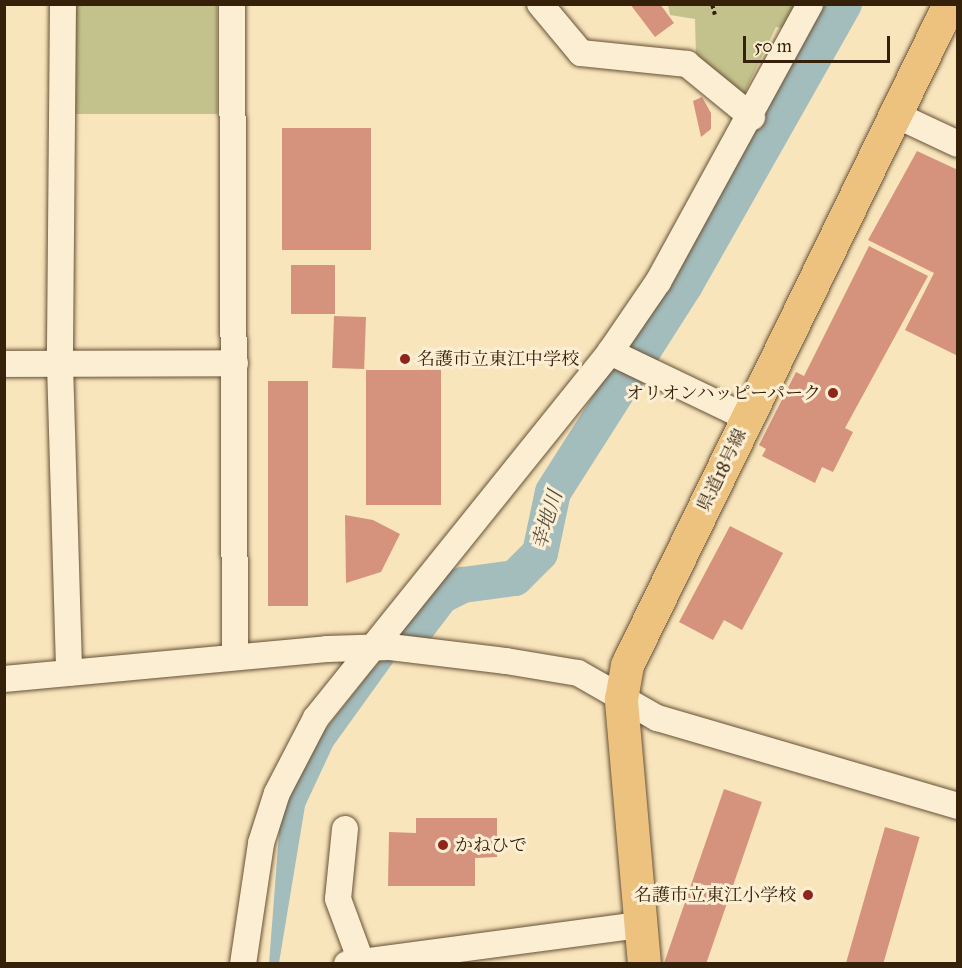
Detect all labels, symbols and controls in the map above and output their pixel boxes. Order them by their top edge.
scale bar [746,24,893,62]
text: 50 m [754,35,792,57]
place label: 名護市立東江中学校 [417,348,579,370]
marker: 名護市立東江中学校 [398,352,412,366]
place label: オリオンハッピーパーク [624,382,821,404]
marker: オリオンハッピーパーク [826,386,840,400]
street label: 県道18号線 [693,425,751,515]
water label: 幸地川 [527,488,567,552]
place label: かねひで [455,834,527,856]
marker: かねひで [436,838,450,852]
place label: 名護市立東江小学校 [634,884,796,906]
marker: 名護市立東江小学校 [801,888,815,902]

